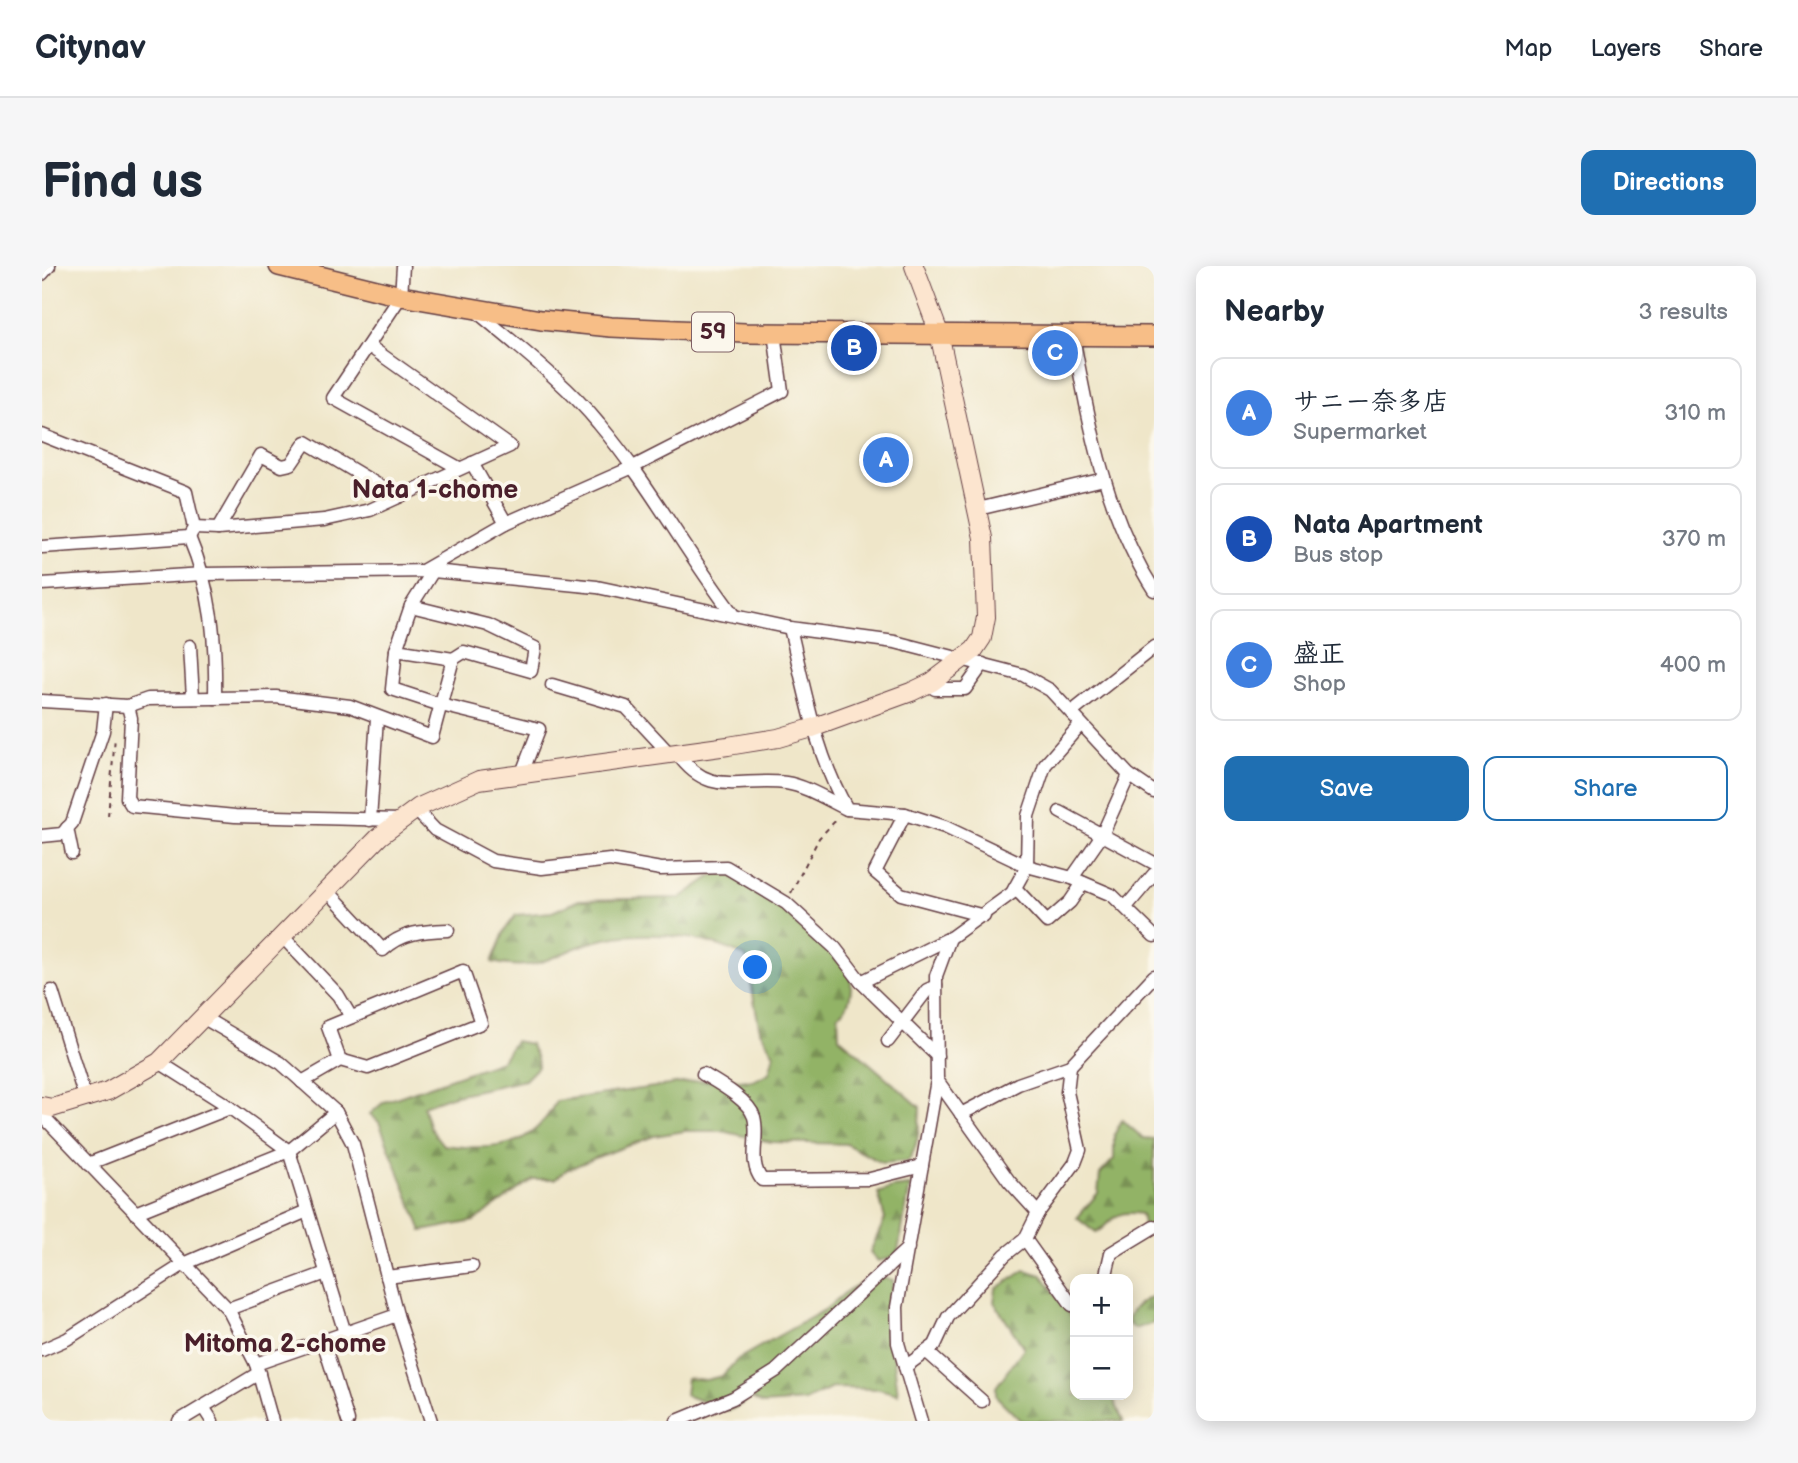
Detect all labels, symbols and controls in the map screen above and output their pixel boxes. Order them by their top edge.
text: Citynav [35,28,146,68]
text: Map [1504,34,1552,63]
text: Layers [1590,34,1661,63]
text: Share [1699,34,1763,63]
button: Directions [1581,150,1756,215]
text: Find us [42,153,203,212]
text: Nearby [1224,294,1324,330]
text: 3 results [1639,298,1728,326]
road number: 59 [692,312,734,352]
pin: B [831,322,877,374]
pin: C [1032,327,1078,379]
text: サニー奈多店 [1293,387,1449,418]
text: A [1242,399,1256,427]
text: 310 m [1664,399,1726,427]
text: Supermarket [1293,418,1427,446]
pin: A [863,434,909,486]
district label: Nata 1-chome [352,475,518,506]
text: Nata Apartment [1293,510,1483,541]
text: B [1241,525,1257,553]
text: 370 m [1662,525,1726,553]
text: Bus stop [1293,541,1383,569]
text: 盛正 [1293,639,1345,670]
text: C [1241,651,1257,679]
text: 400 m [1660,651,1726,679]
text: Shop [1293,670,1346,698]
button: Save [1224,756,1469,821]
button: Share [1483,756,1728,821]
your location [738,950,772,984]
map controls [1070,1274,1133,1400]
button: + [1070,1274,1133,1337]
district label: Mitoma 2-chome [184,1329,386,1360]
button: − [1070,1337,1133,1400]

